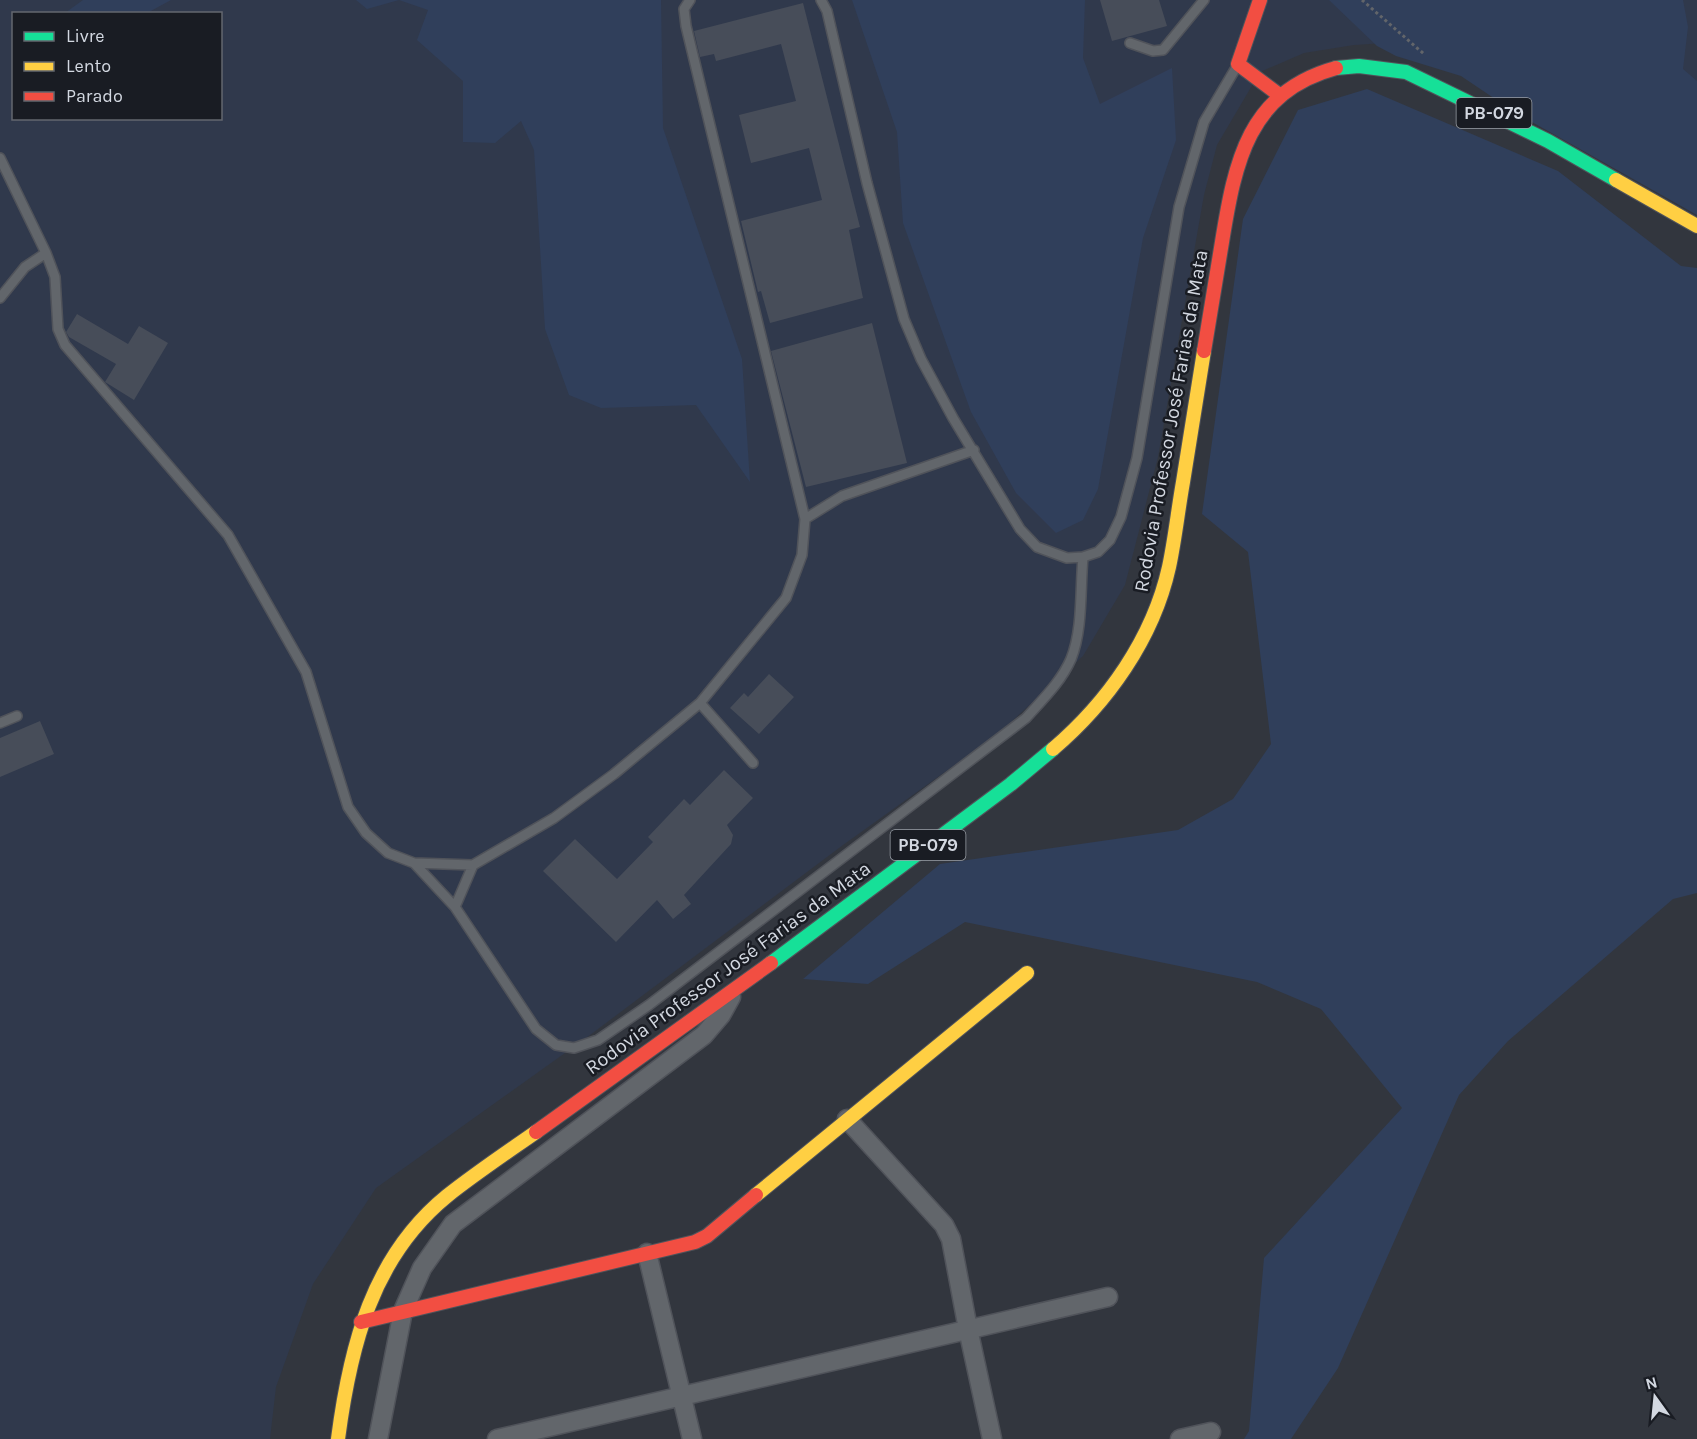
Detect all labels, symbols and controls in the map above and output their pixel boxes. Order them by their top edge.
legend [12,12,222,120]
text: Livre [66,25,105,47]
text: Lento [66,55,111,77]
text: Parado [66,85,123,107]
road number: PB-079 [1456,98,1532,128]
street label: Rodovia Professor José Farias da Mata [1130,248,1212,594]
road number: PB-079 [890,830,966,860]
street label: Rodovia Professor José Farias da Mata [581,857,875,1079]
north arrow [1625,1367,1685,1427]
text: N [1643,1372,1659,1394]

